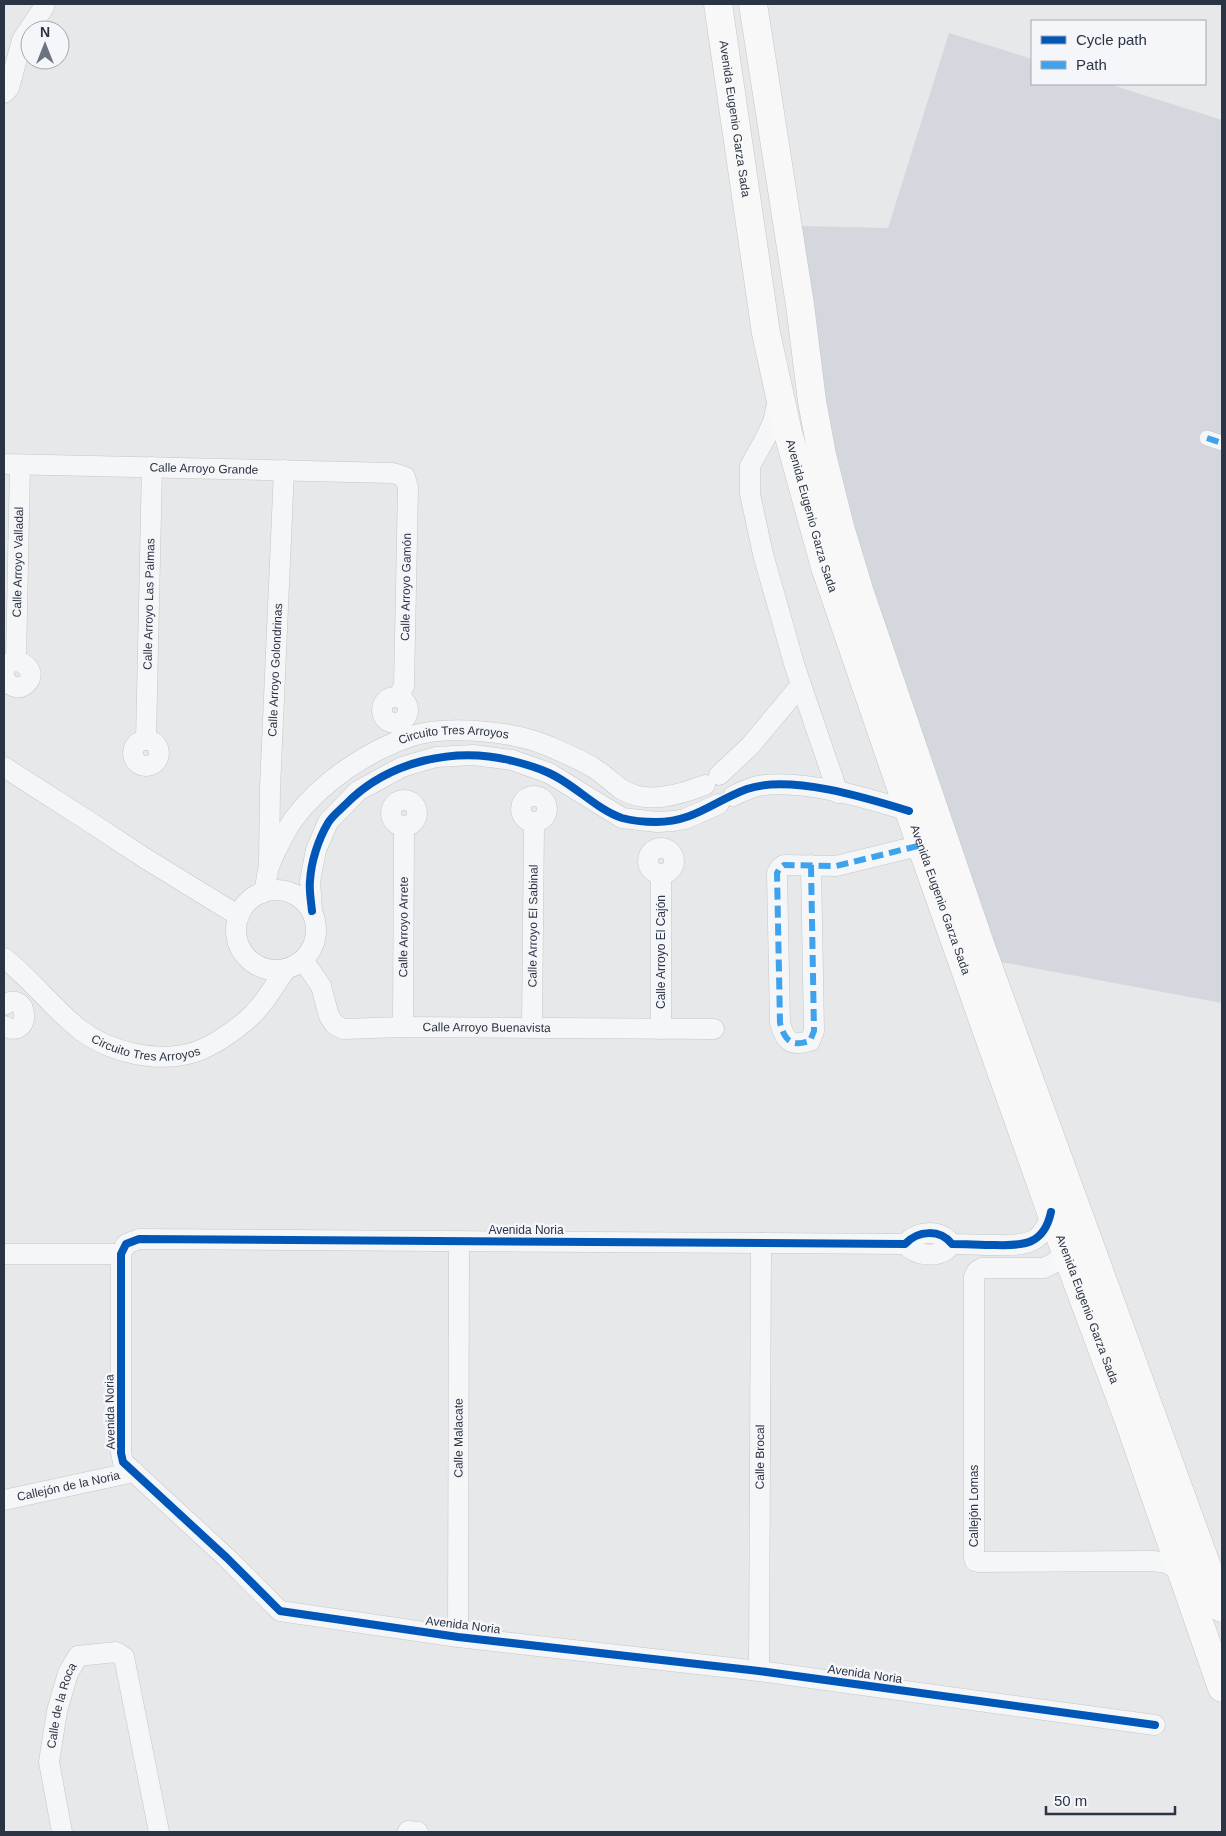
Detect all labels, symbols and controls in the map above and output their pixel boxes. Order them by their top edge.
north arrow [20,20,70,70]
legend [1031,20,1206,85]
text: N [40,24,50,40]
text: Cycle path [1076,31,1147,48]
street label: Avenida Eugenio Garza Sada [716,40,753,198]
text: Path [1076,56,1107,73]
street label: Avenida Eugenio Garza Sada [783,438,840,594]
street label: Calle Arroyo Grande [149,460,259,477]
street label: Calle Arroyo Valladal [10,507,26,617]
street label: Calle Arroyo Gamón [398,533,414,641]
street label: Calle Arroyo Las Palmas [141,538,157,670]
street label: Calle Arroyo Golondrinas [265,603,285,737]
street label: Circuito Tres Arroyos [396,723,510,747]
street label: Avenida Eugenio Garza Sada [907,823,973,977]
street label: Calle Arroyo El Sabinal [525,864,541,988]
street label: Calle Arroyo Arrete [396,876,411,977]
street label: Calle Arroyo El Cajón [654,895,668,1009]
street label: Calle Arroyo Buenavista [422,1020,551,1035]
street label: Circuito Tres Arroyos [89,1032,202,1064]
street label: Avenida Noria [488,1223,564,1237]
street label: Avenida Eugenio Garza Sada [1053,1233,1122,1386]
street label: Avenida Noria [102,1374,118,1450]
street label: Calle Malacate [451,1398,466,1478]
street label: Calle Brocal [753,1425,767,1489]
street label: Callejón Lomas [967,1465,981,1547]
street label: Callejón de la Noria [16,1468,122,1504]
street label: Avenida Noria [425,1613,501,1637]
street label: Calle de la Roca [44,1660,80,1750]
street label: Avenida Noria [827,1662,904,1686]
scale bar [1046,1784,1175,1816]
text: 50 m [1054,1792,1087,1809]

